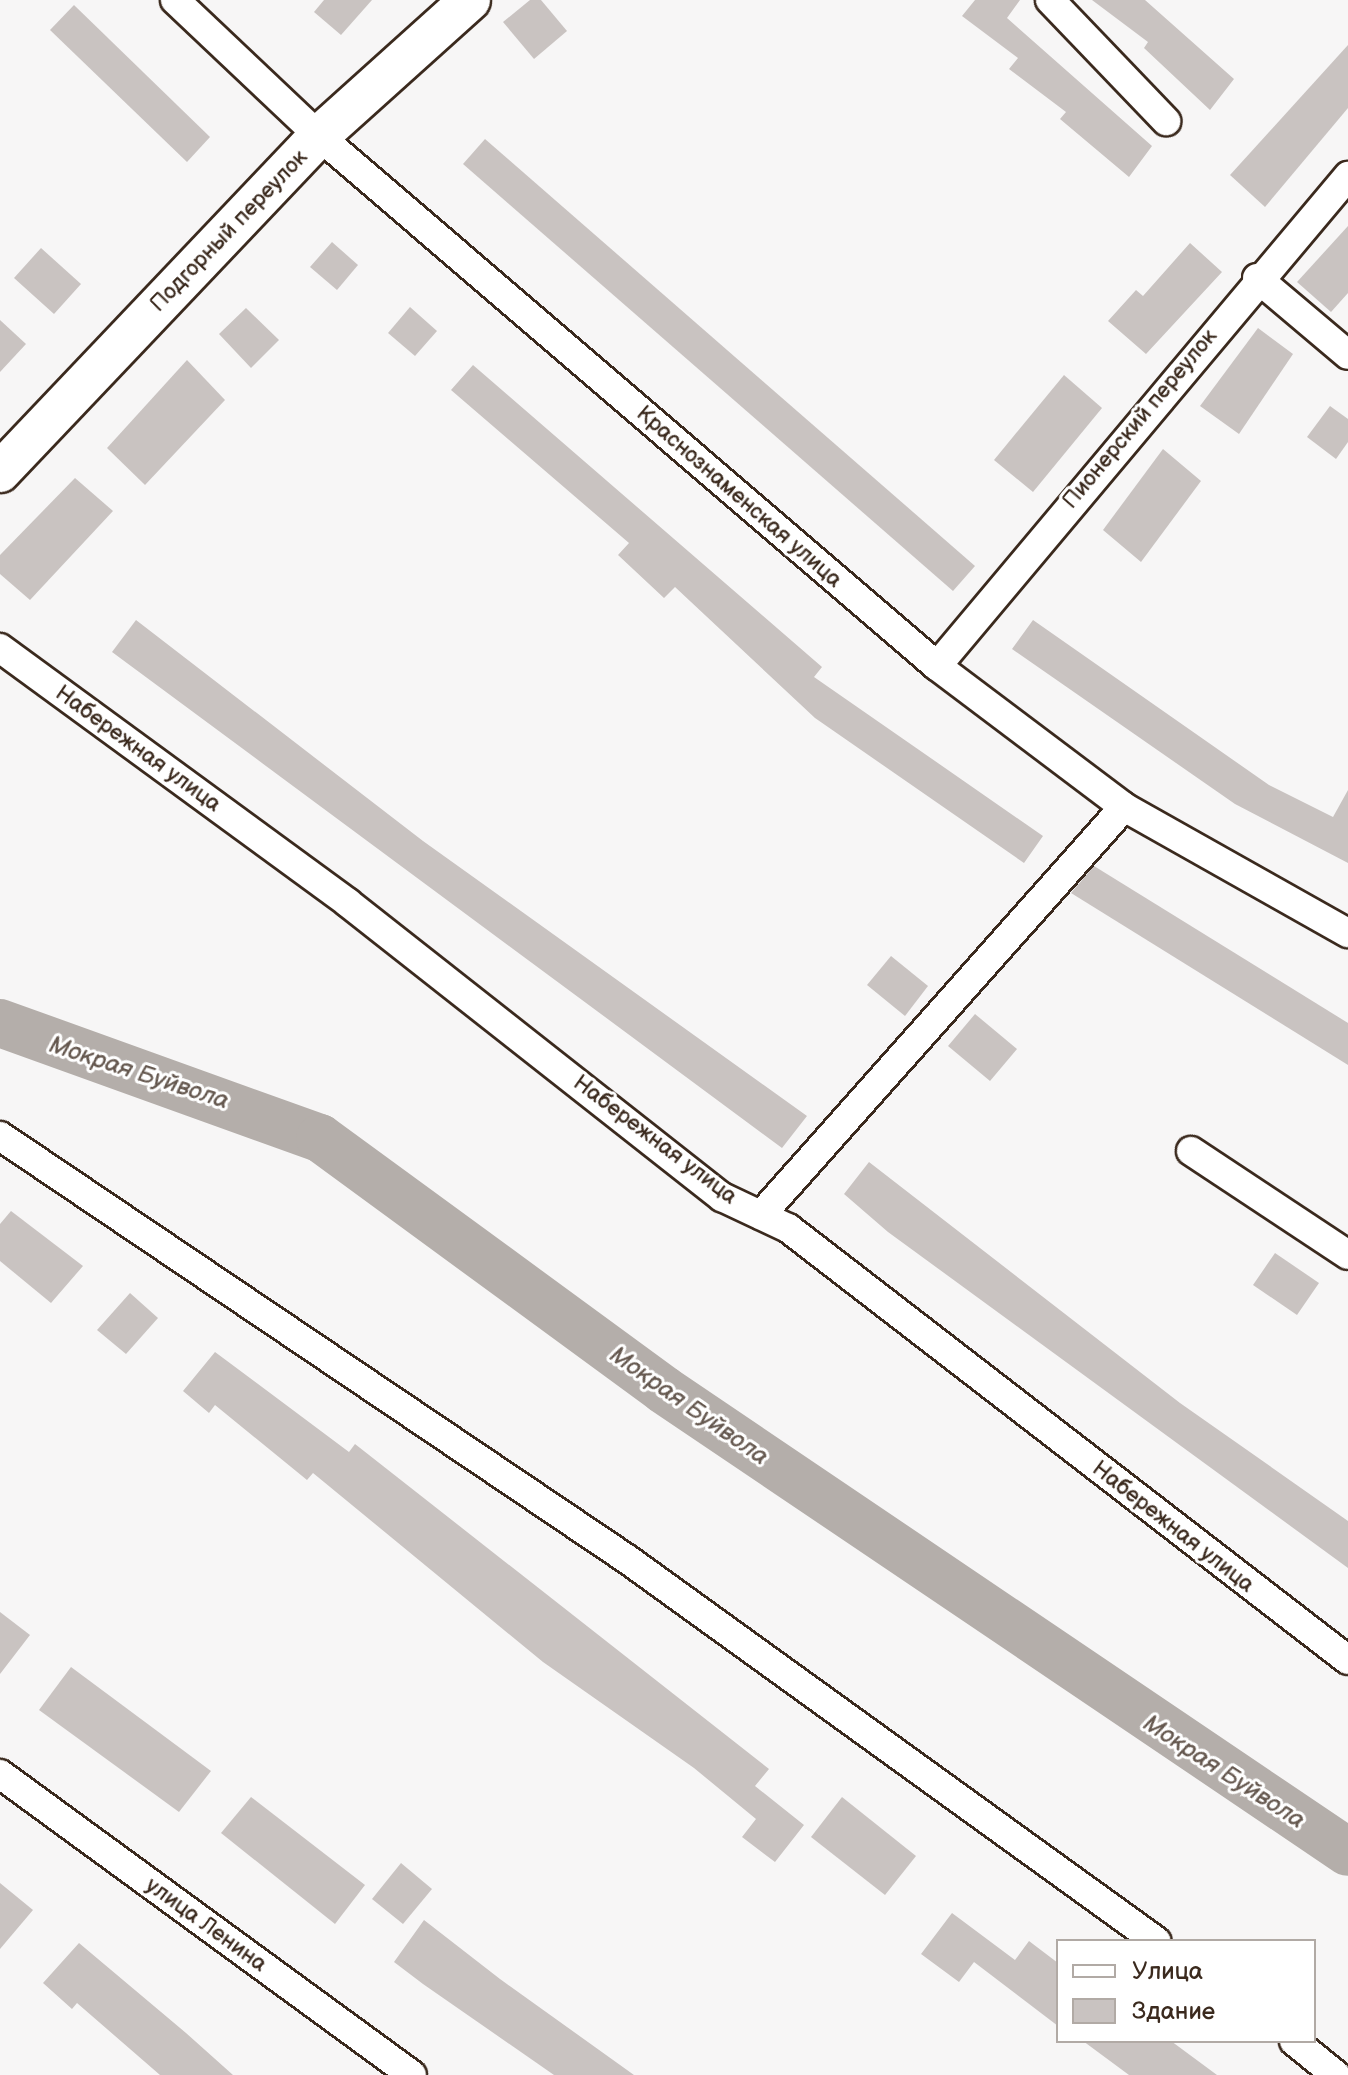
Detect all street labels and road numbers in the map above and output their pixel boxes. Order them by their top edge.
street label: Подгорный переулок [145,145,313,317]
street label: Пионерский переулок [1057,324,1223,514]
street label: Краснознаменская улица [631,401,847,593]
street label: Набережная улица [50,680,226,818]
street label: Набережная улица [568,1070,742,1210]
street label: Набережная улица [1087,1456,1259,1598]
street label: улица Ленина [140,1872,272,1978]

